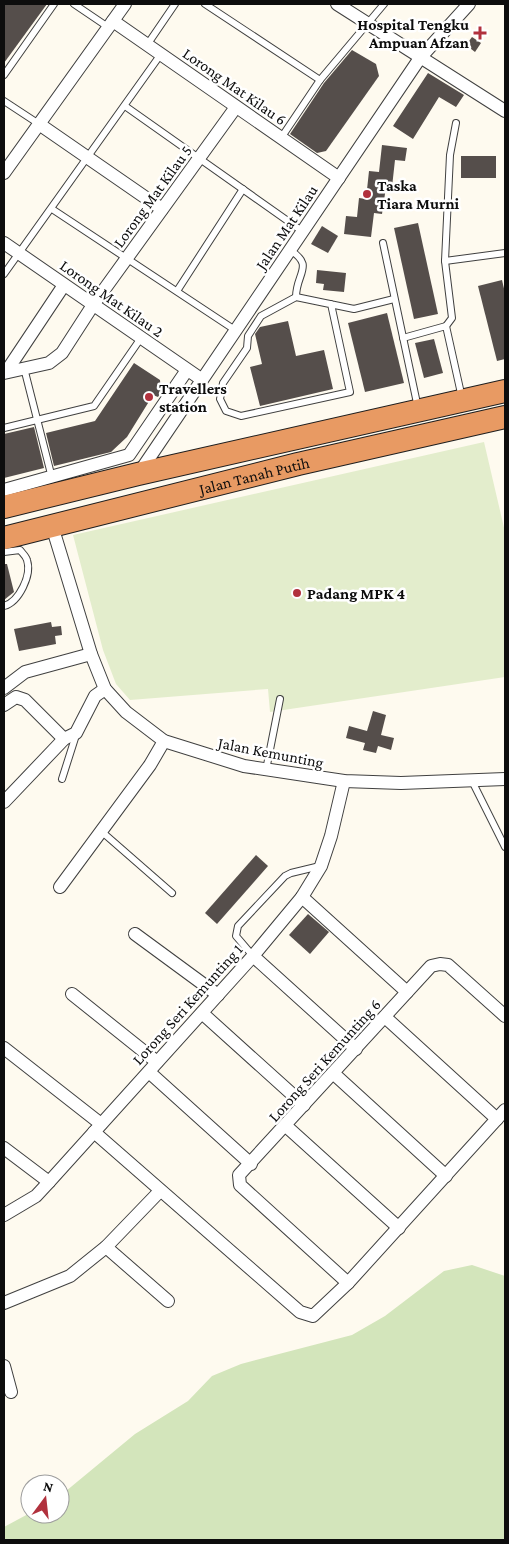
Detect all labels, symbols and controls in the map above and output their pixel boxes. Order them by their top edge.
place label: Hospital Tengku Ampuan Afzan [357,16,469,51]
marker: Hospital Tengku Ampuan Afzan [473,26,487,40]
street label: Lorong Mat Kilau 6 [179,44,290,129]
street label: Lorong Mat Kilau 5 [110,142,196,251]
place label: Taska Tiara Murni [377,177,460,212]
street label: Jalan Mat Kilau [251,182,322,275]
marker: Taska Tiara Murni [361,188,373,200]
street label: Lorong Mat Kilau 2 [56,257,167,341]
place label: Travellers station [159,380,227,415]
marker: Travellers station [143,391,155,403]
street label: Jalan Tanah Putih [195,454,311,499]
place label: Padang MPK 4 [307,585,405,602]
marker: Padang MPK 4 [291,587,303,599]
street label: Jalan Kemunting [215,734,325,772]
street label: Lorong Seri Kemunting 1 [129,941,247,1069]
street label: Lorong Seri Kemunting 6 [265,996,385,1126]
north arrow [20,1474,70,1524]
text: N [42,1477,55,1496]

